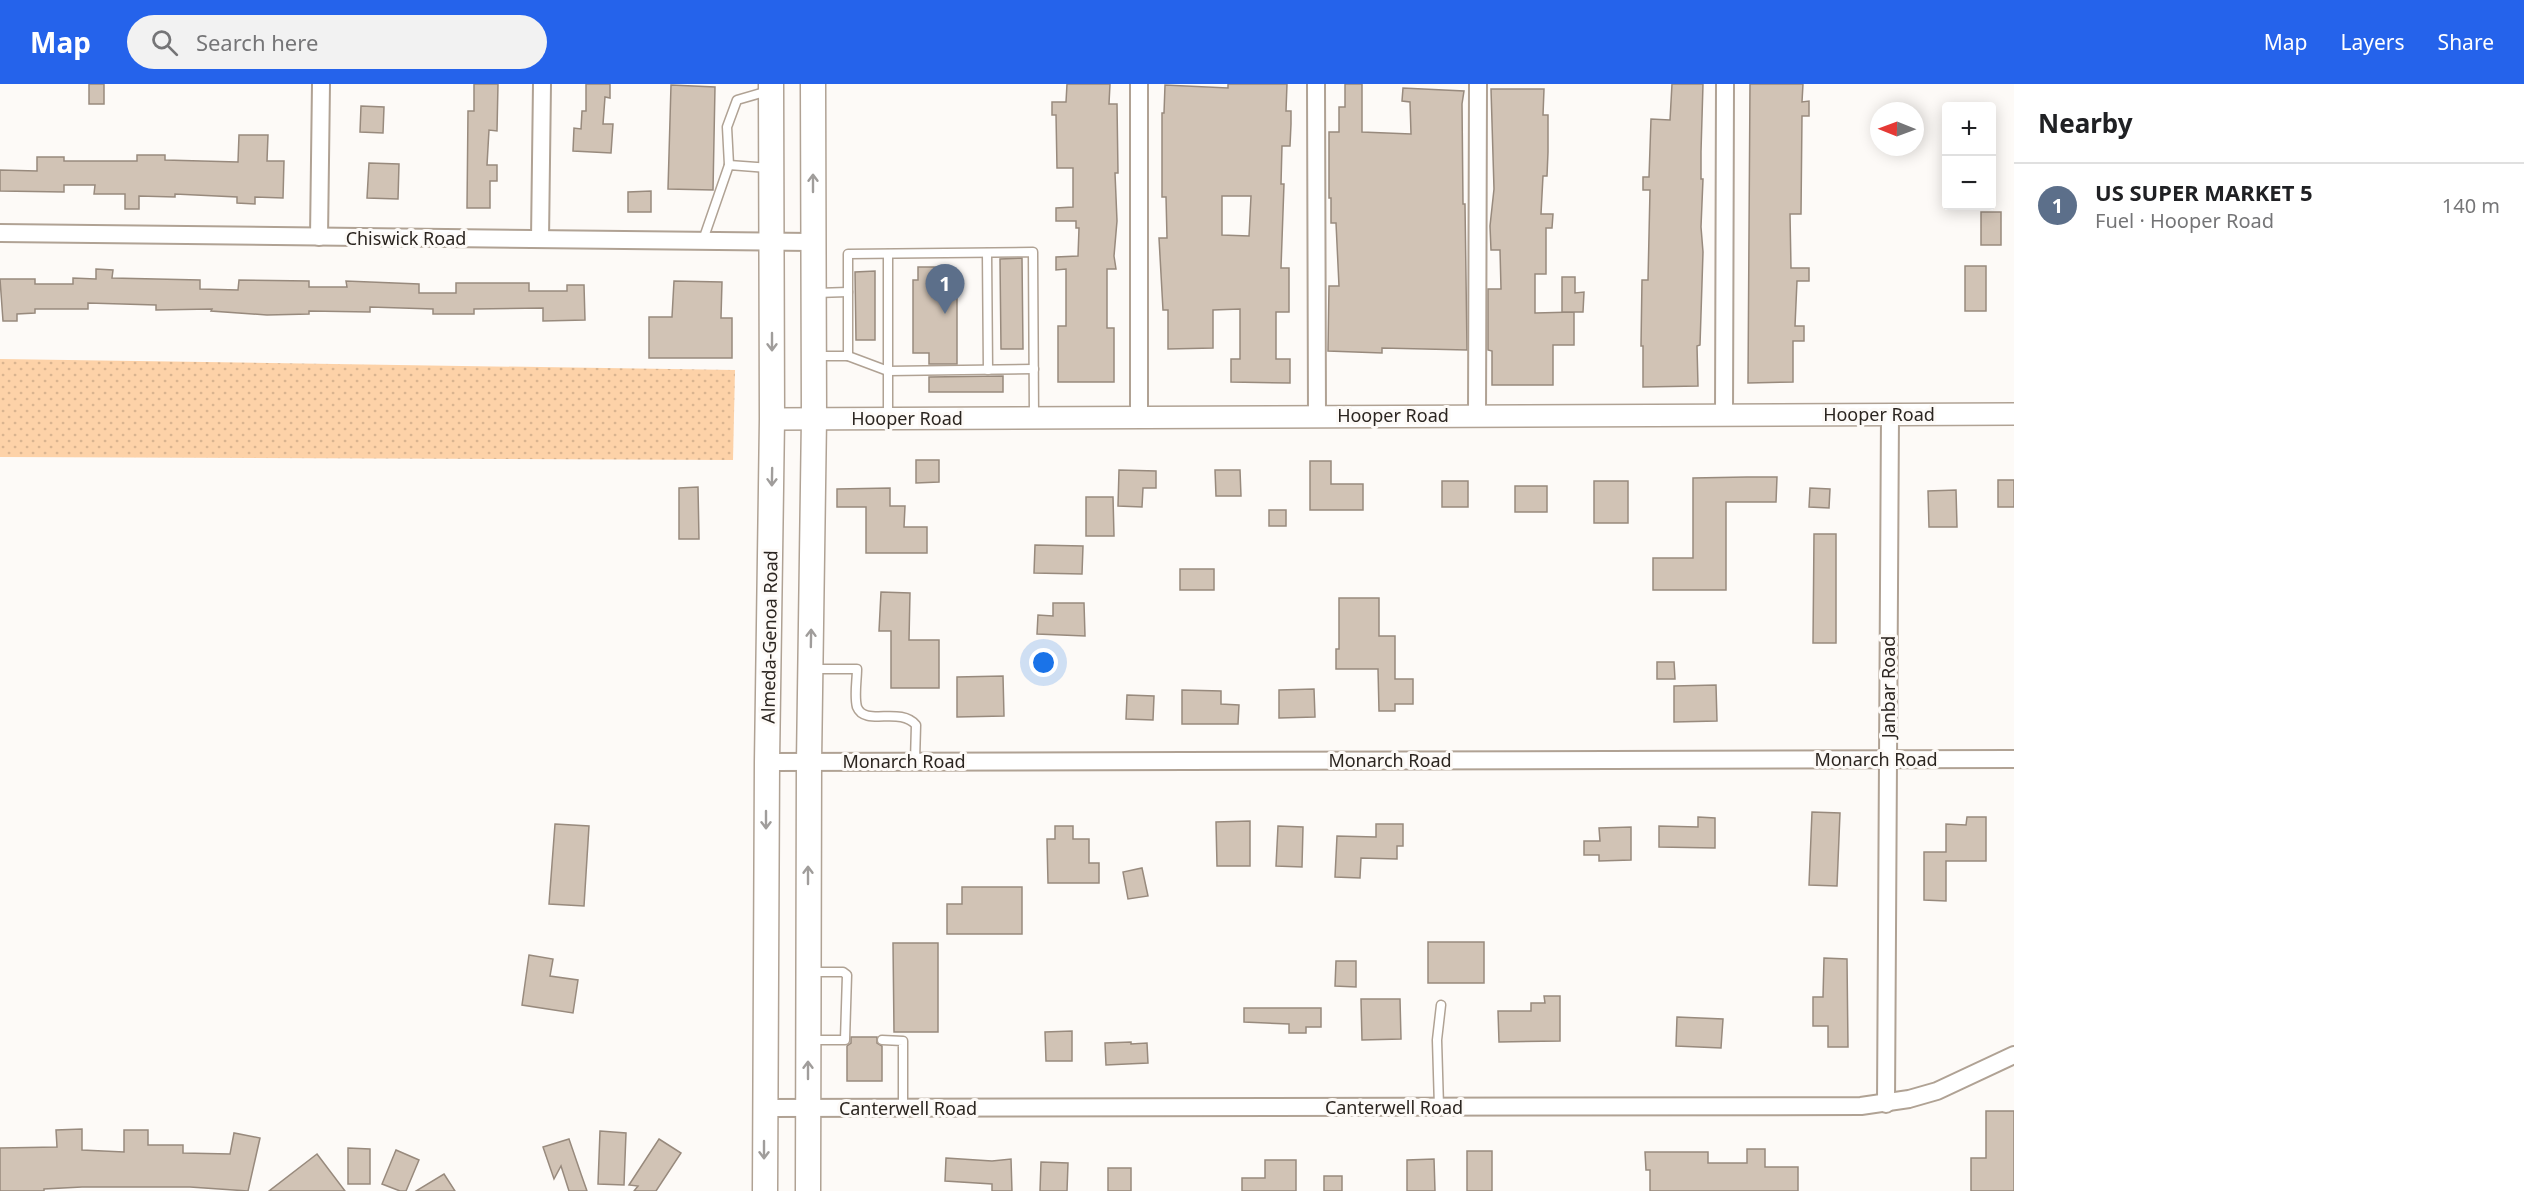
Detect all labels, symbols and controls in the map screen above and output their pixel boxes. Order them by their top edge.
search box [127,15,547,69]
text: Map [30,23,91,61]
icon: search [148,26,181,59]
text: Search here [196,27,318,57]
text: Map [2264,28,2308,56]
text: Layers [2341,28,2405,56]
text: Share [2438,28,2494,56]
north arrow [1870,102,1924,156]
map controls [1942,102,1996,210]
button: + [1942,102,1996,156]
text: Nearby [2038,105,2133,141]
button: − [1942,156,1996,210]
one-way arrow [807,174,818,194]
text: US SUPER MARKET 5 [2095,177,2313,207]
text: 1 [2052,192,2063,219]
text: 140 m [2442,192,2500,219]
text: Fuel · Hooper Road [2095,207,2274,234]
street label: Chiswick Road [346,226,466,250]
pin: 1 [926,264,964,314]
one-way arrow [766,331,778,351]
street label: Hooper Road [1823,402,1935,426]
street label: Hooper Road [1337,403,1449,427]
street label: Hooper Road [851,406,963,430]
one-way arrow [766,467,777,487]
street label: Almeda-Genoa Road [755,550,783,724]
one-way arrow [805,628,816,648]
street label: Janbar Road [1876,636,1900,740]
your location [1029,648,1058,677]
street label: Monarch Road [1814,747,1938,771]
street label: Monarch Road [1328,748,1452,772]
street label: Monarch Road [842,749,966,773]
one-way arrow [760,810,772,830]
one-way arrow [802,865,814,885]
one-way arrow [802,1060,814,1080]
street label: Canterwell Road [1325,1095,1463,1119]
street label: Canterwell Road [839,1096,977,1120]
one-way arrow [758,1139,770,1159]

